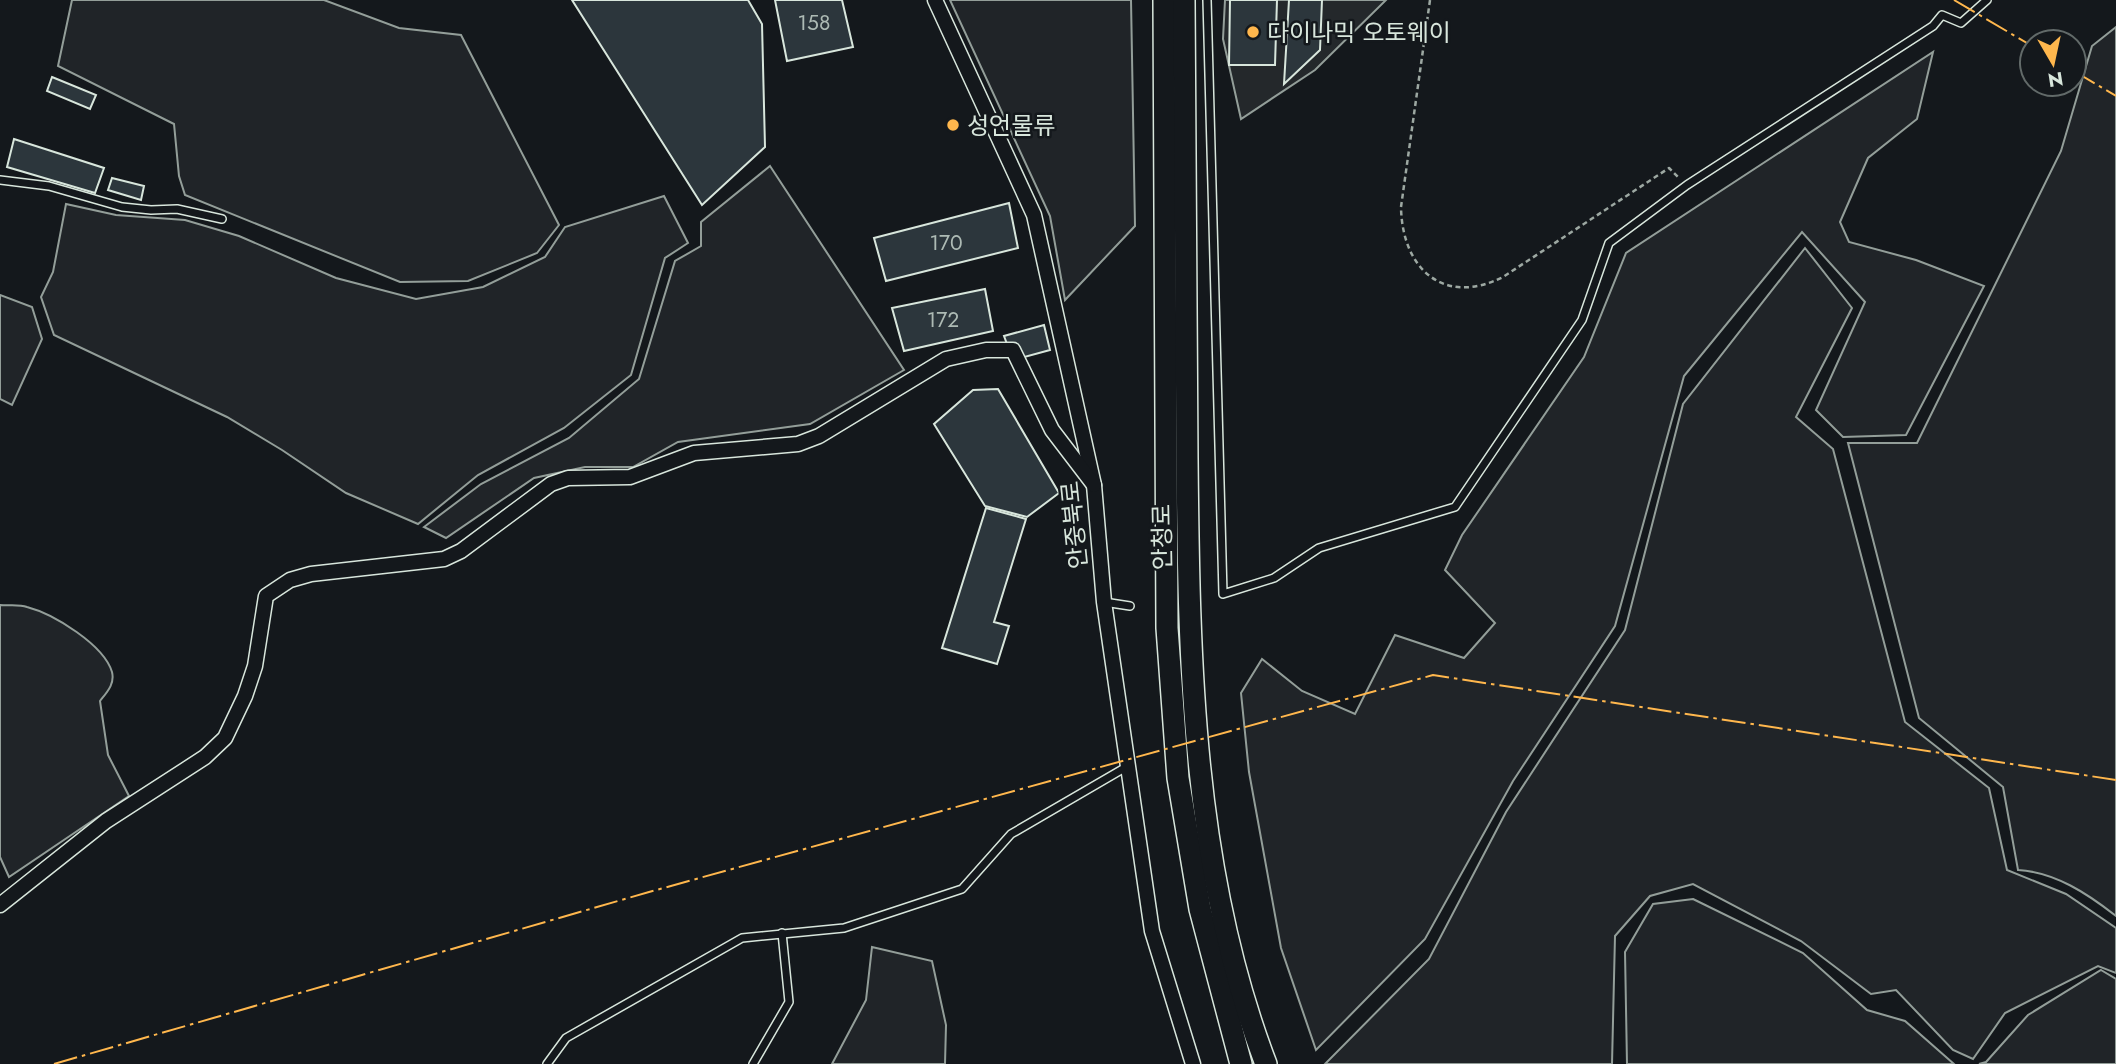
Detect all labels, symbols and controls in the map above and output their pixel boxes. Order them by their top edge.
house number: 158 [798,8,830,38]
place label: 다이나믹 오토웨이 [1267,15,1451,50]
marker: 다이나믹 오토웨이 [1245,24,1261,40]
north arrow [2018,28,2088,98]
text: N [2046,65,2065,94]
place label: 성언물류 [967,108,1055,143]
marker: 성언물류 [945,117,961,133]
house number: 170 [929,228,963,258]
house number: 172 [927,305,959,335]
street label: 안중북로 [1052,479,1096,571]
street label: 안청로 [1144,504,1180,570]

